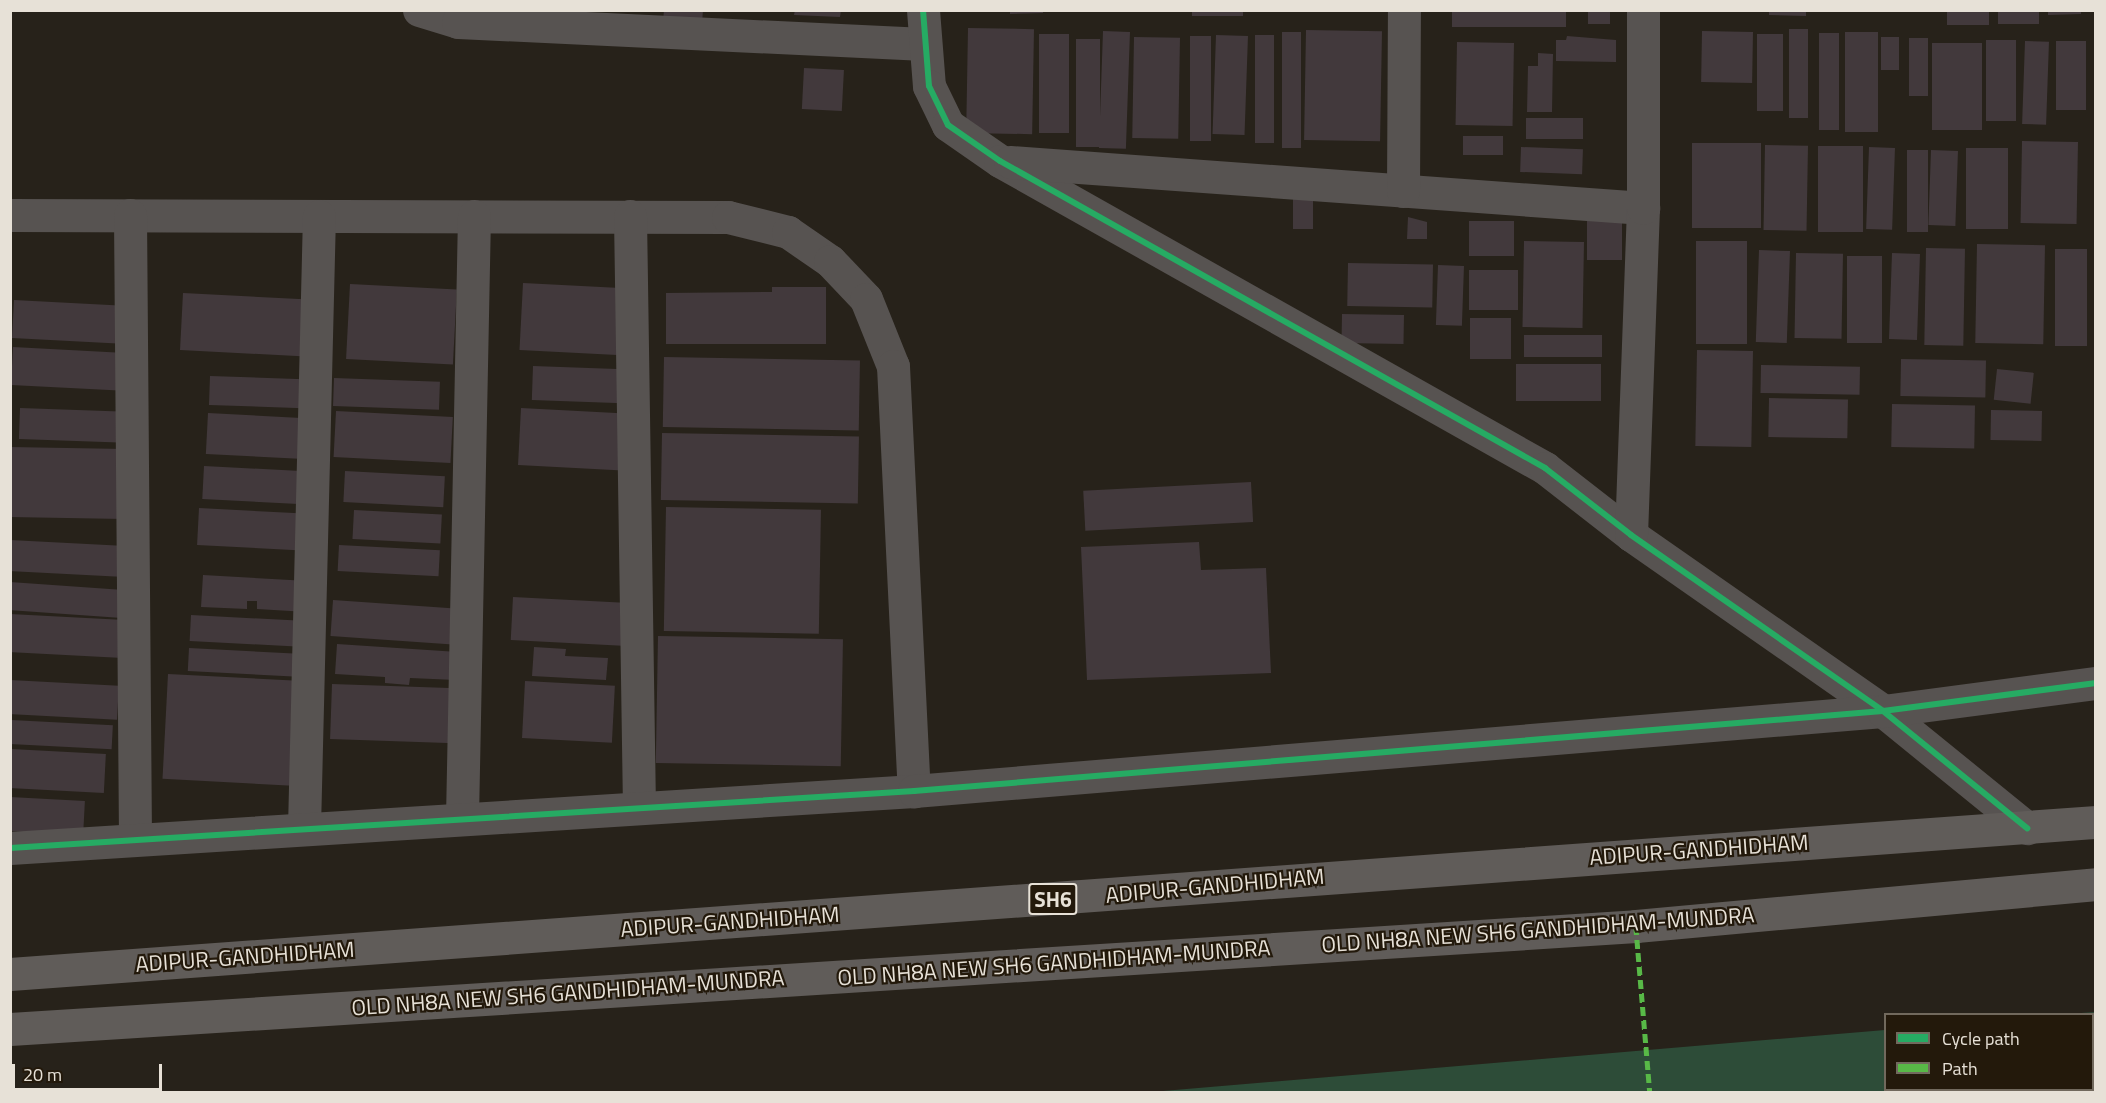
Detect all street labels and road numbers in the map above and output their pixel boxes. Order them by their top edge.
street label: ADIPUR-GANDHIDHAM [1589,829,1809,871]
street label: ADIPUR-GANDHIDHAM [1105,863,1325,909]
road number: SH6 [1028,881,1078,917]
street label: ADIPUR-GANDHIDHAM [620,901,840,943]
street label: OLD NH8A NEW SH6 GANDHIDHAM-MUNDRA [1321,902,1755,958]
street label: OLD NH8A NEW SH6 GANDHIDHAM-MUNDRA [837,935,1271,991]
street label: ADIPUR-GANDHIDHAM [135,936,355,978]
street label: OLD NH8A NEW SH6 GANDHIDHAM-MUNDRA [351,965,785,1021]

